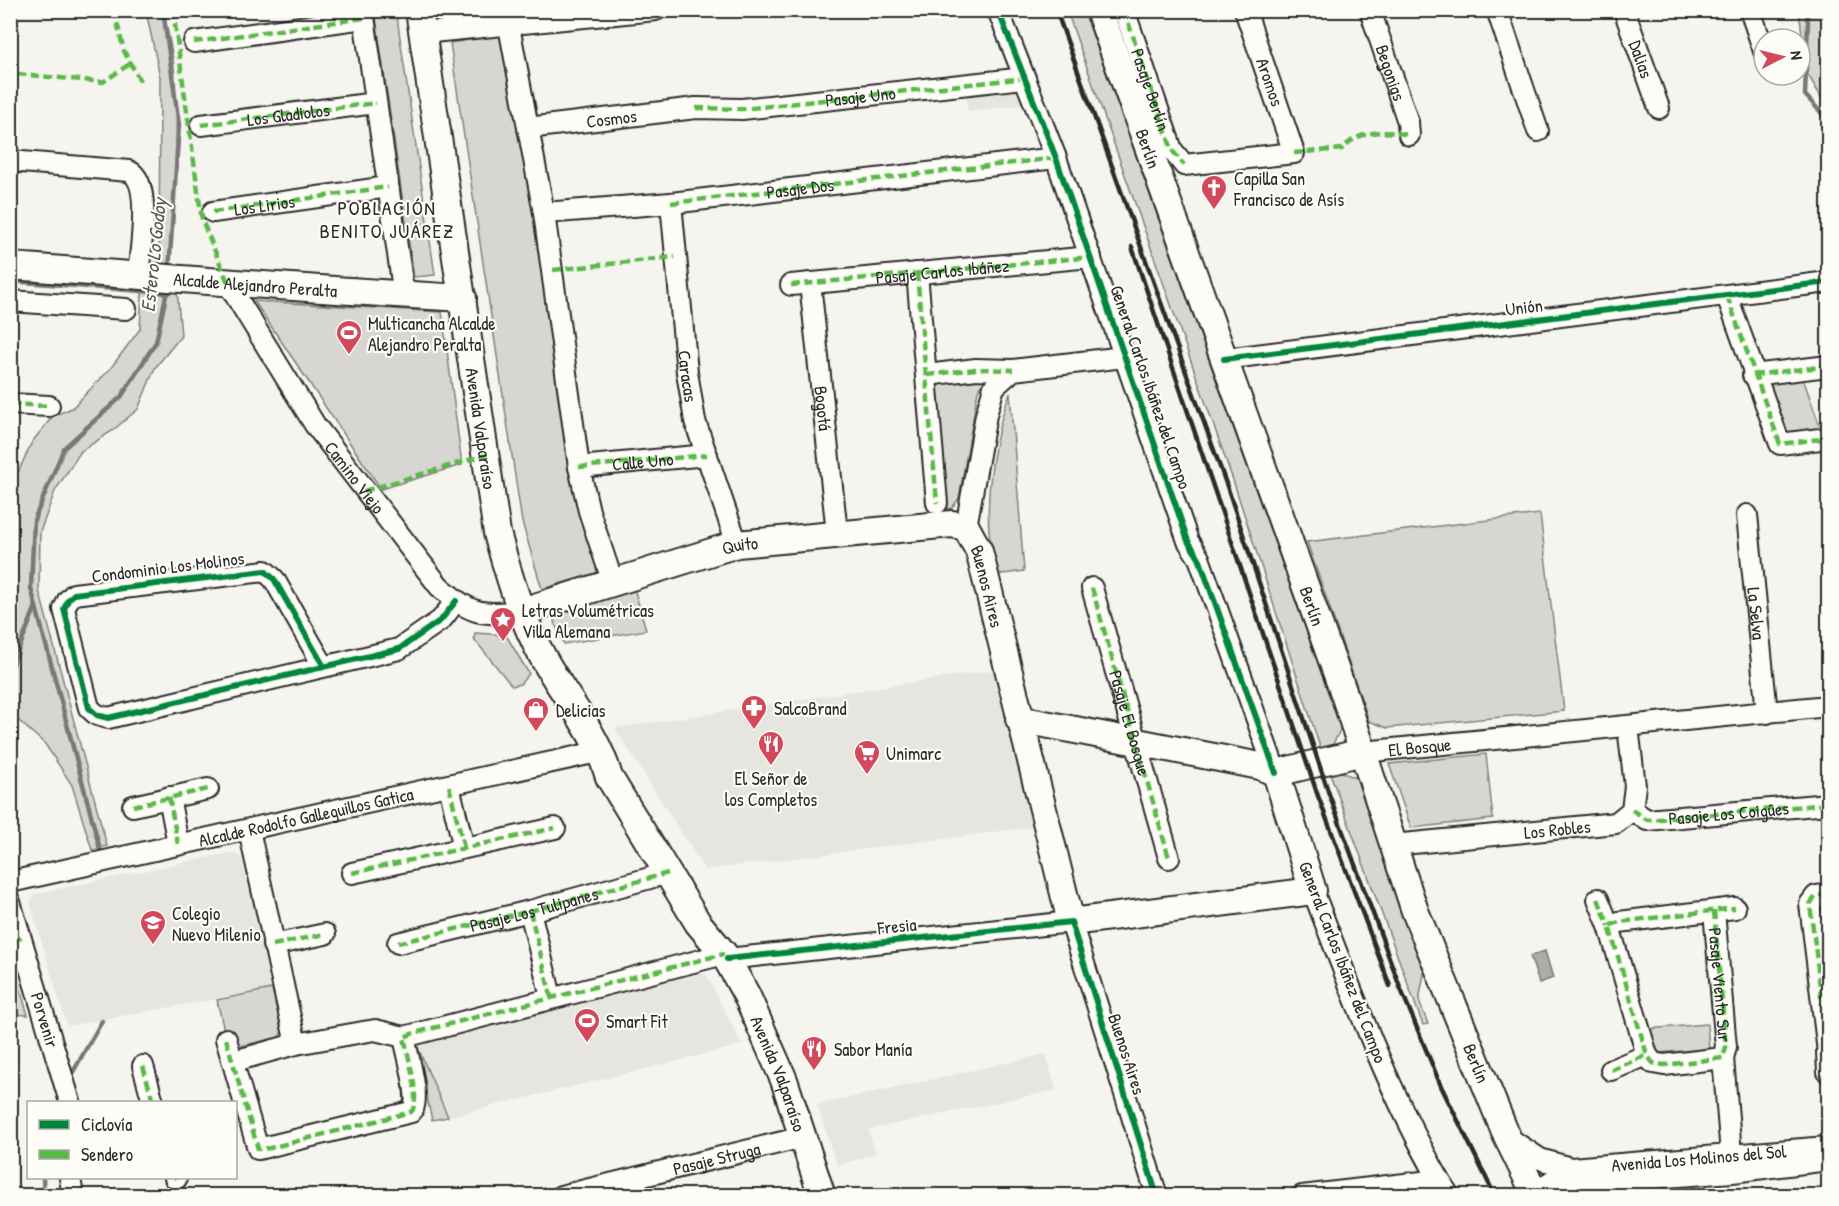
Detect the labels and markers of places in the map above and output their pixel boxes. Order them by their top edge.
place label: Capilla San Francisco de Asís [1233,166,1344,212]
church icon: Capilla San Francisco de Asís [1199,173,1229,211]
place label: Multicancha Alcalde Alejandro Peralta [368,311,495,357]
sports icon: Multicancha Alcalde Alejandro Peralta [334,318,364,356]
place label: Letras Volumétricas Villa Alemana [522,598,654,644]
place icon: Letras Volumétricas Villa Alemana [488,605,518,643]
pharmacy icon: SalcoBrand [739,693,769,731]
shop icon: Delicias [521,695,551,733]
place label: SalcoBrand [774,696,847,721]
place label: Delicias [556,698,606,723]
restaurant icon: El Señor de los Completos [756,729,786,767]
supermarket icon: Unimarc [852,738,882,776]
place label: Unimarc [886,741,941,766]
place label: El Señor de los Completos [725,766,817,812]
place label: Colegio Nuevo Milenio [172,901,261,947]
school or university icon: Colegio Nuevo Milenio [138,908,168,946]
sports icon: Smart Fit [572,1006,602,1044]
place label: Smart Fit [606,1009,669,1034]
restaurant icon: Sabor Manía [799,1034,829,1072]
place label: Sabor Manía [834,1037,912,1062]

